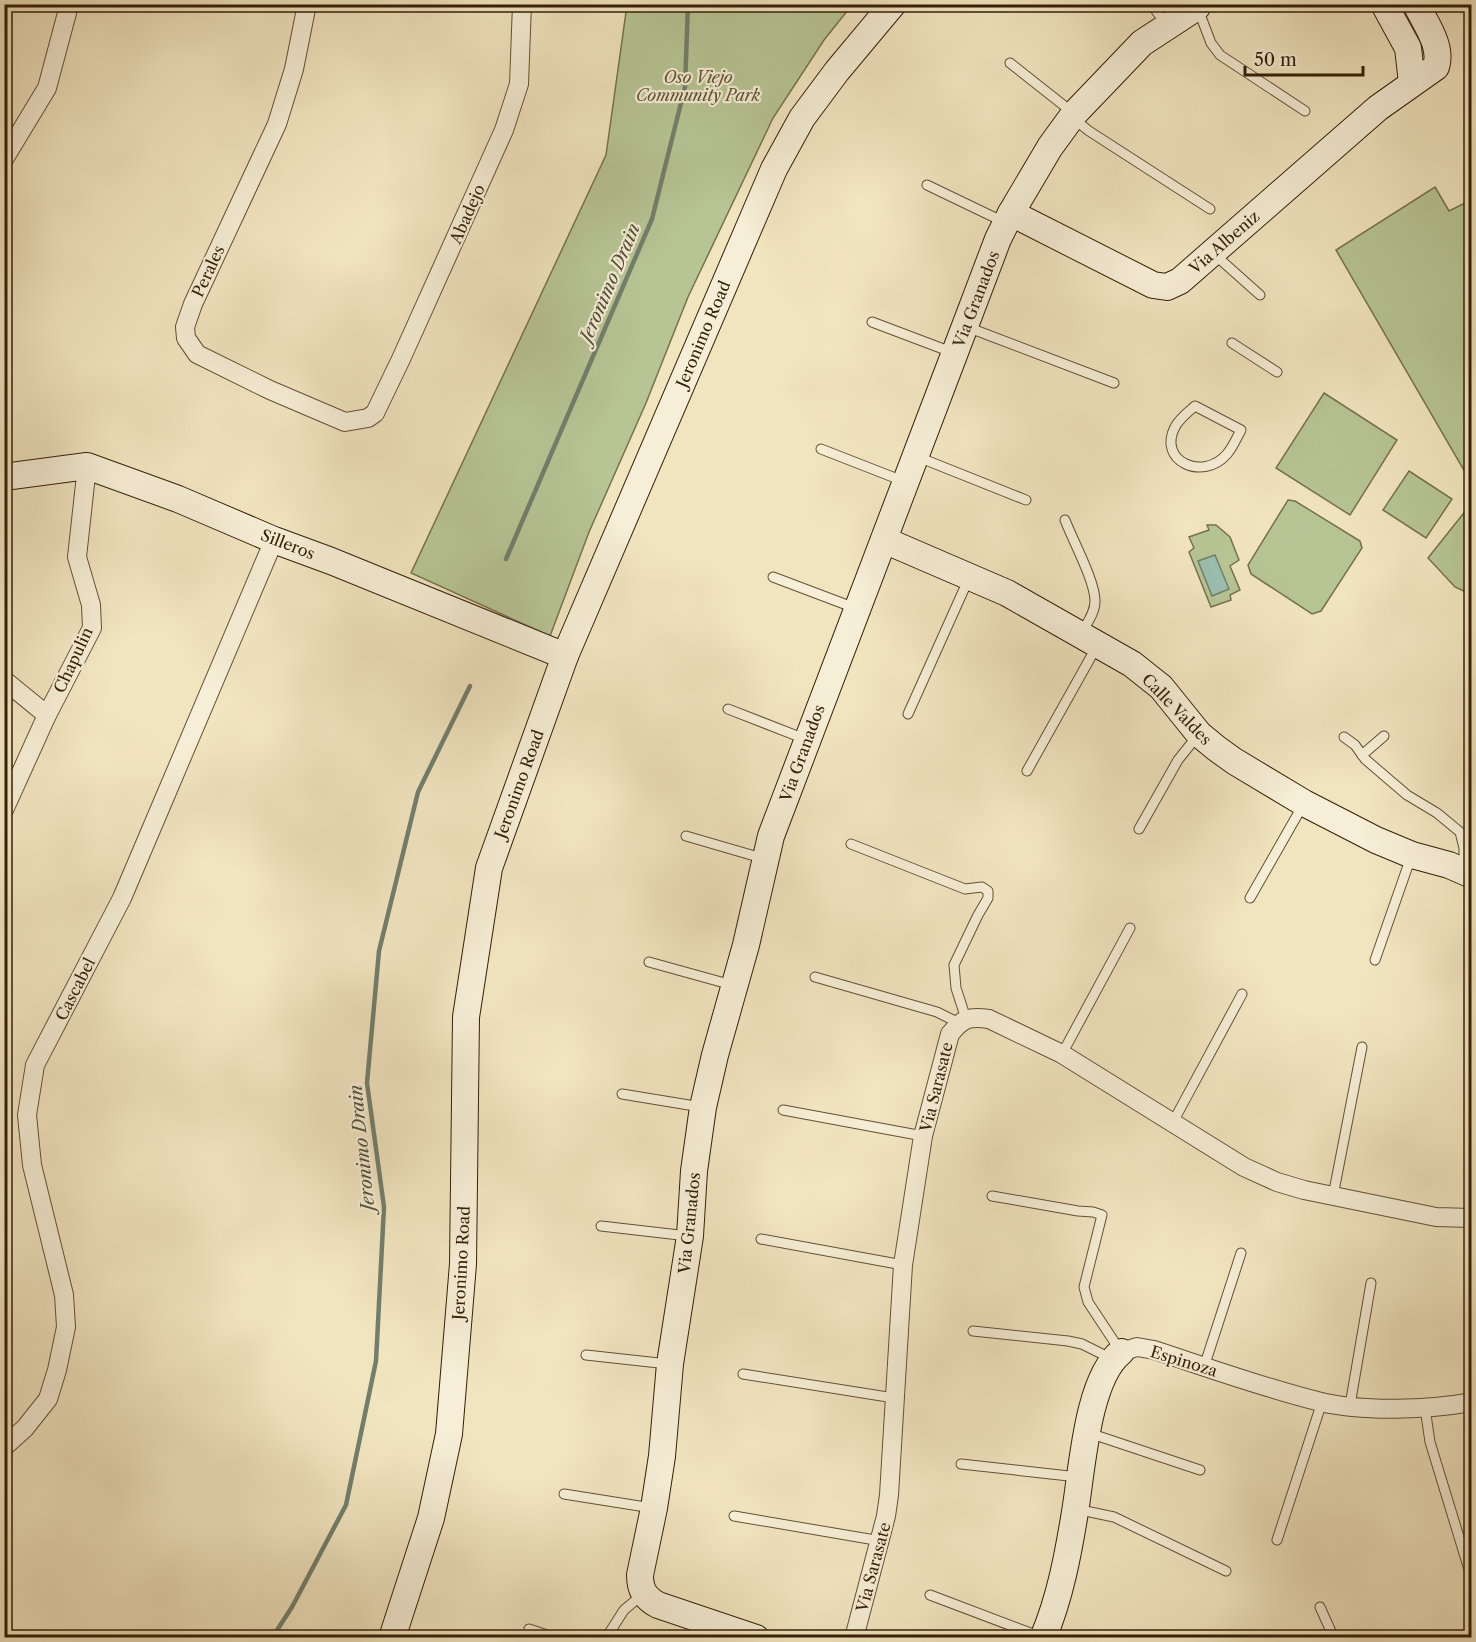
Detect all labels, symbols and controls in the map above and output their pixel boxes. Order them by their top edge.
scale bar [1245,39,1364,77]
text: 50 m [1254,49,1297,71]
park label: Oso Viejo Community Park [636,67,761,105]
street label: Abadejo [445,181,489,248]
street label: Via Albeniz [1184,206,1263,279]
water label: Jeronimo Drain [573,220,645,350]
street label: Perales [187,242,229,300]
street label: Via Granados [948,248,1004,351]
street label: Jeronimo Road [670,277,735,393]
street label: Silleros [258,525,318,563]
street label: Chapulin [49,624,97,696]
street label: Calle Valdes [1138,669,1216,749]
street label: Via Granados [775,702,829,805]
street label: Jeronimo Road [489,727,548,844]
street label: Cascabel [51,954,99,1024]
street label: Via Sarasate [915,1040,957,1135]
water label: Jeronimo Drain [344,1084,380,1217]
street label: Via Granados [674,1171,704,1276]
street label: Jeronimo Road [448,1205,474,1324]
street label: Espinoza [1148,1341,1221,1381]
street label: Via Sarasate [851,1520,895,1615]

